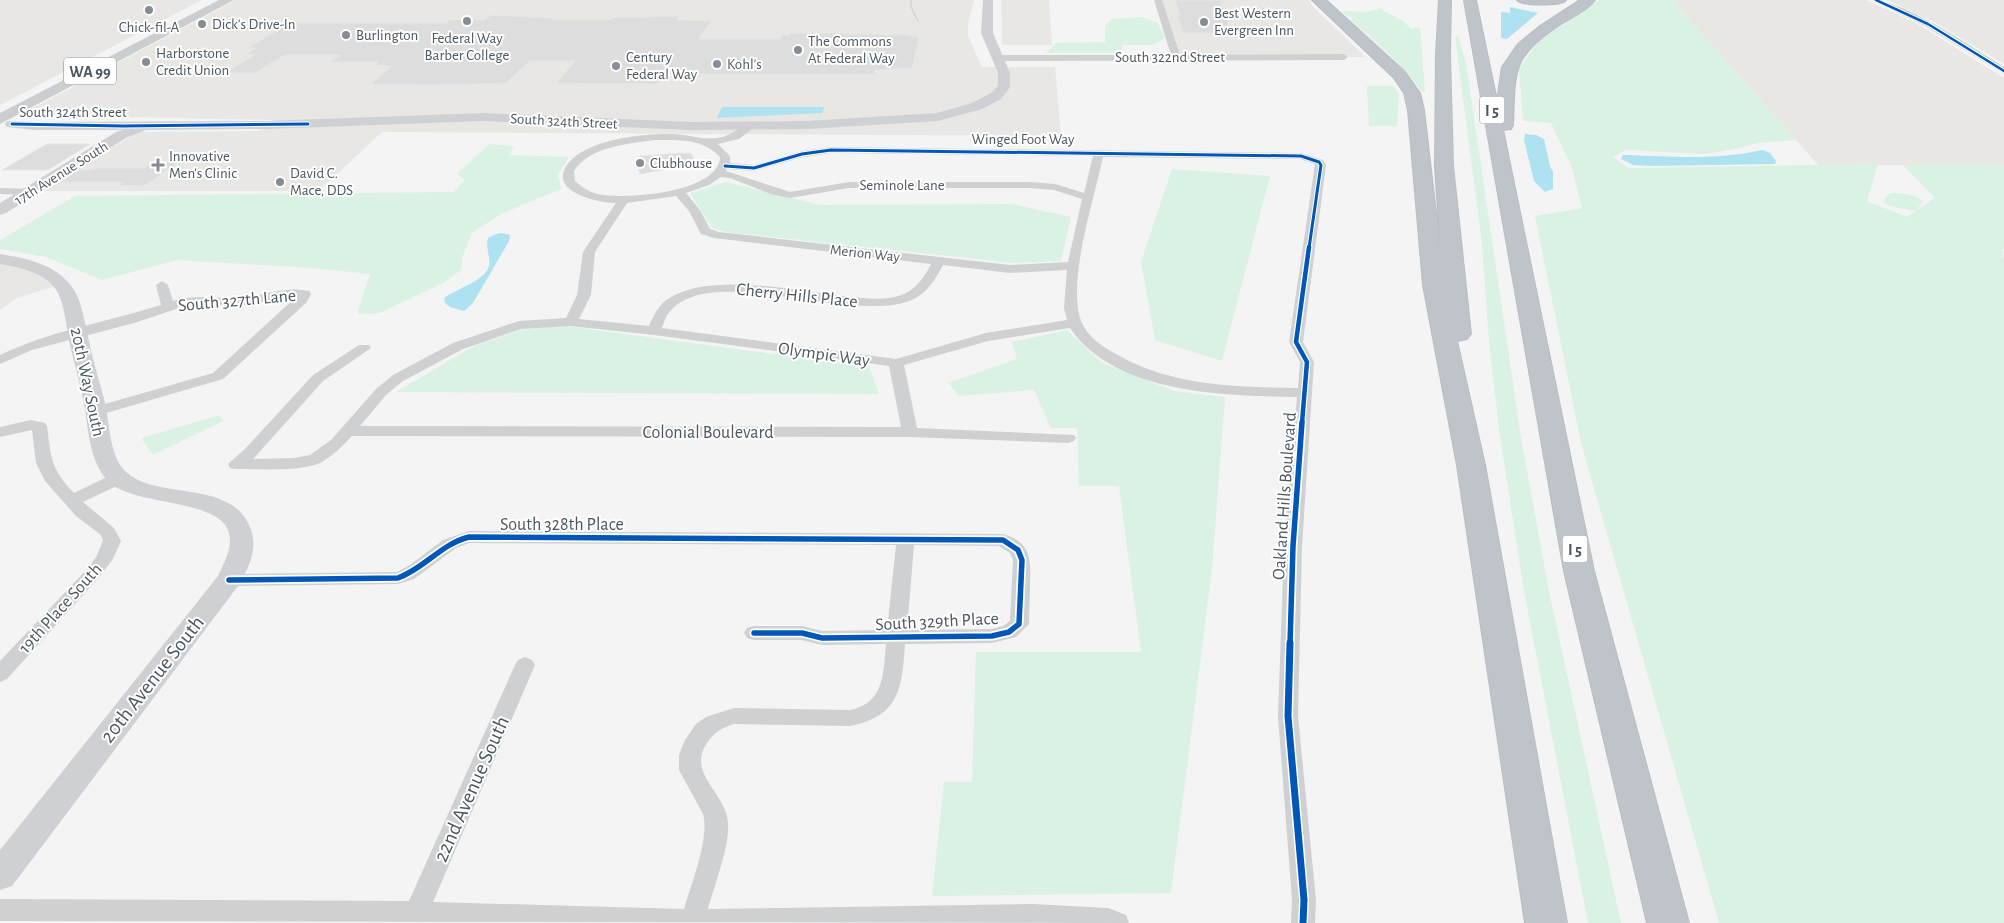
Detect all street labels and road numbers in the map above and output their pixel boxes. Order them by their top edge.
street label: South 322nd Street [1115,50,1225,65]
road number: WA 99 [64,58,116,84]
road number: I 5 [1480,96,1504,124]
street label: South 324th Street [19,105,127,120]
street label: South 324th Street [510,111,618,132]
street label: Winged Foot Way [972,132,1075,147]
street label: 17th Avenue South [12,139,111,208]
street label: Seminole Lane [859,178,945,193]
street label: Merion Way [829,242,901,265]
street label: Cherry Hills Place [735,281,859,311]
street label: South 327th Lane [177,287,297,315]
street label: 20th Way South [67,326,107,438]
street label: Olympic Way [777,340,871,370]
street label: Oakland Hills Boulevard [1270,412,1300,581]
street label: Colonial Boulevard [642,424,774,442]
street label: South 328th Place [500,516,624,534]
road number: I 5 [1562,536,1588,562]
street label: 19th Place South [16,560,106,657]
street label: South 329th Place [875,610,999,634]
street label: 20th Avenue South [97,612,208,747]
street label: 22nd Avenue South [430,713,513,865]

